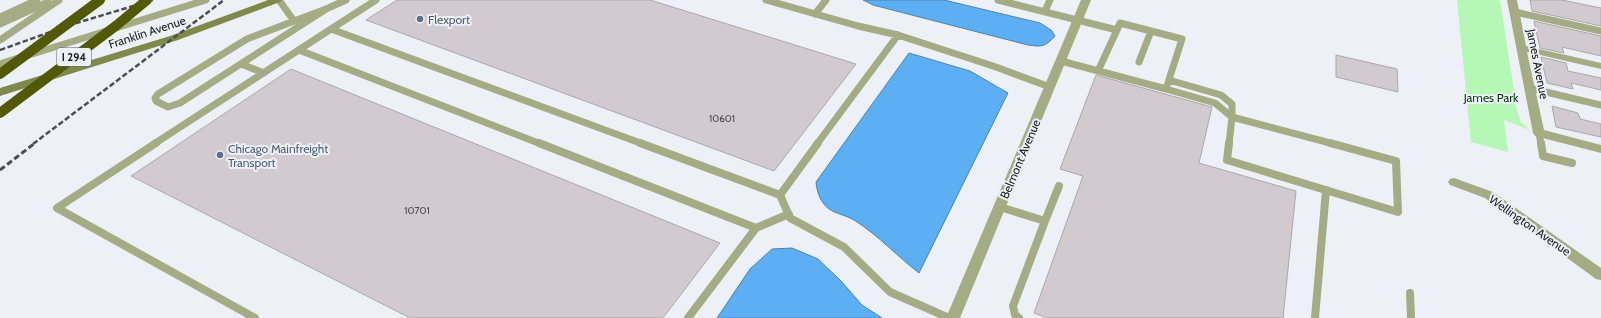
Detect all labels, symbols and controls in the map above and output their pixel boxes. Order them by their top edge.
street label: Franklin Avenue [107,12,187,52]
place label: Flexport [428,12,470,27]
marker: Flexport [415,14,425,24]
street label: James Avenue [1524,27,1552,100]
road number: I 294 [57,48,91,66]
park label: James Park [1463,90,1519,105]
house number: 10601 [709,112,735,125]
street label: Belmont Avenue [997,117,1043,201]
place label: Chicago Mainfreight Transport [228,141,328,170]
marker: Chicago Mainfreight Transport [215,150,225,160]
street label: Wellington Avenue [1486,191,1574,259]
house number: 10701 [404,204,430,217]

